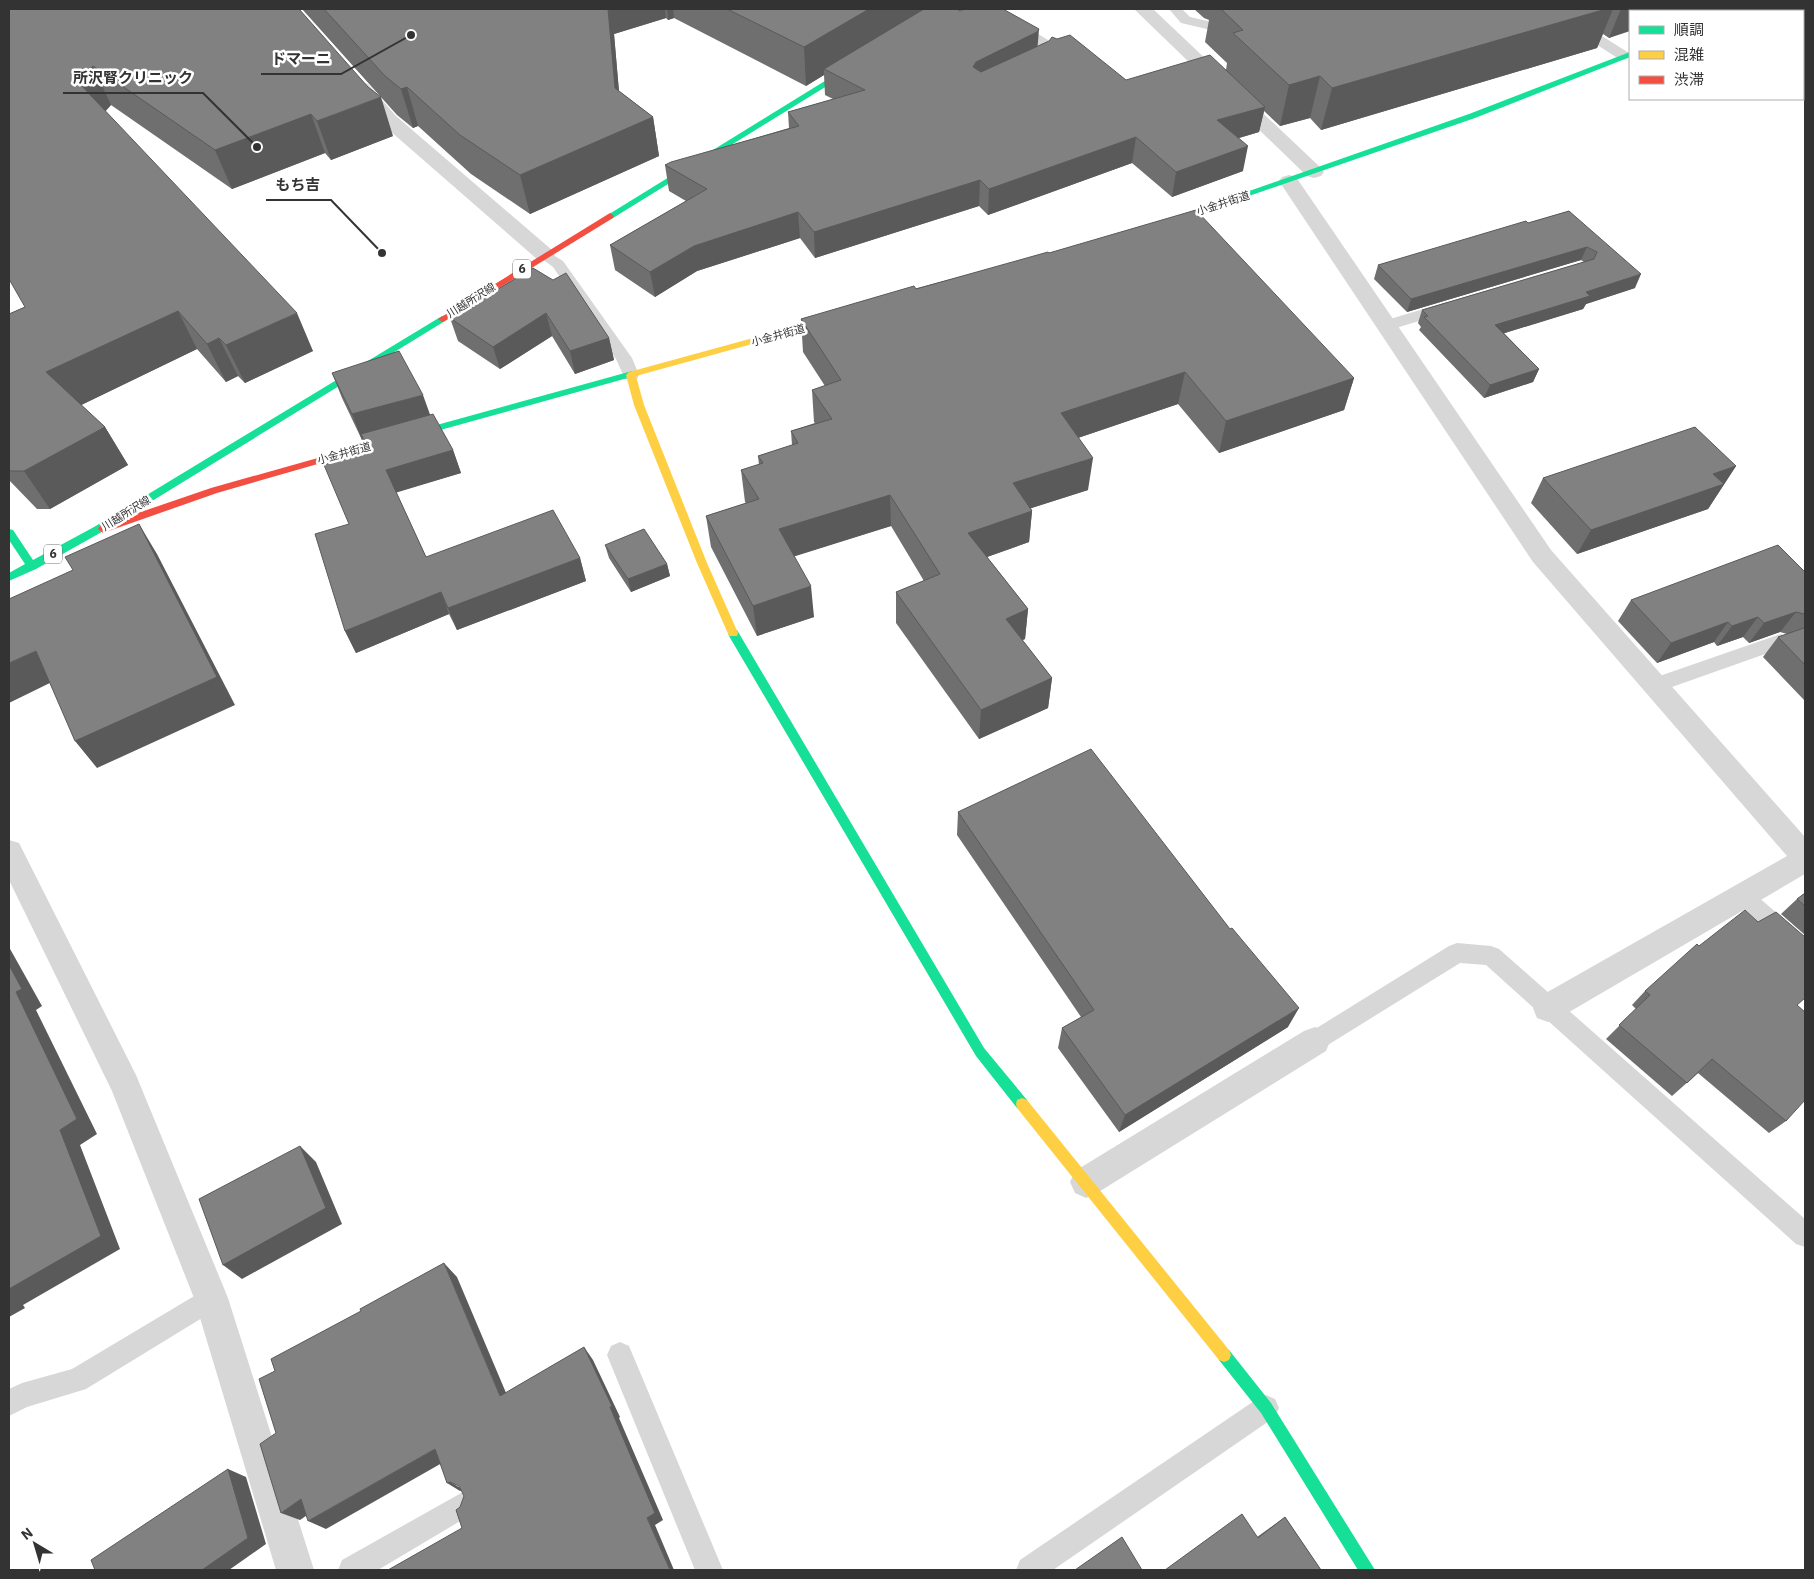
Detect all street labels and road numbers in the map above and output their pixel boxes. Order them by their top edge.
street label: 小金井街道 [1195,188,1251,218]
road number: 6 [513,260,531,278]
street label: 川越所沢線 [444,279,498,321]
street label: 小金井街道 [750,321,806,349]
street label: 小金井街道 [316,439,372,467]
street label: 川越所沢線 [99,492,153,534]
road number: 6 [44,544,62,564]

